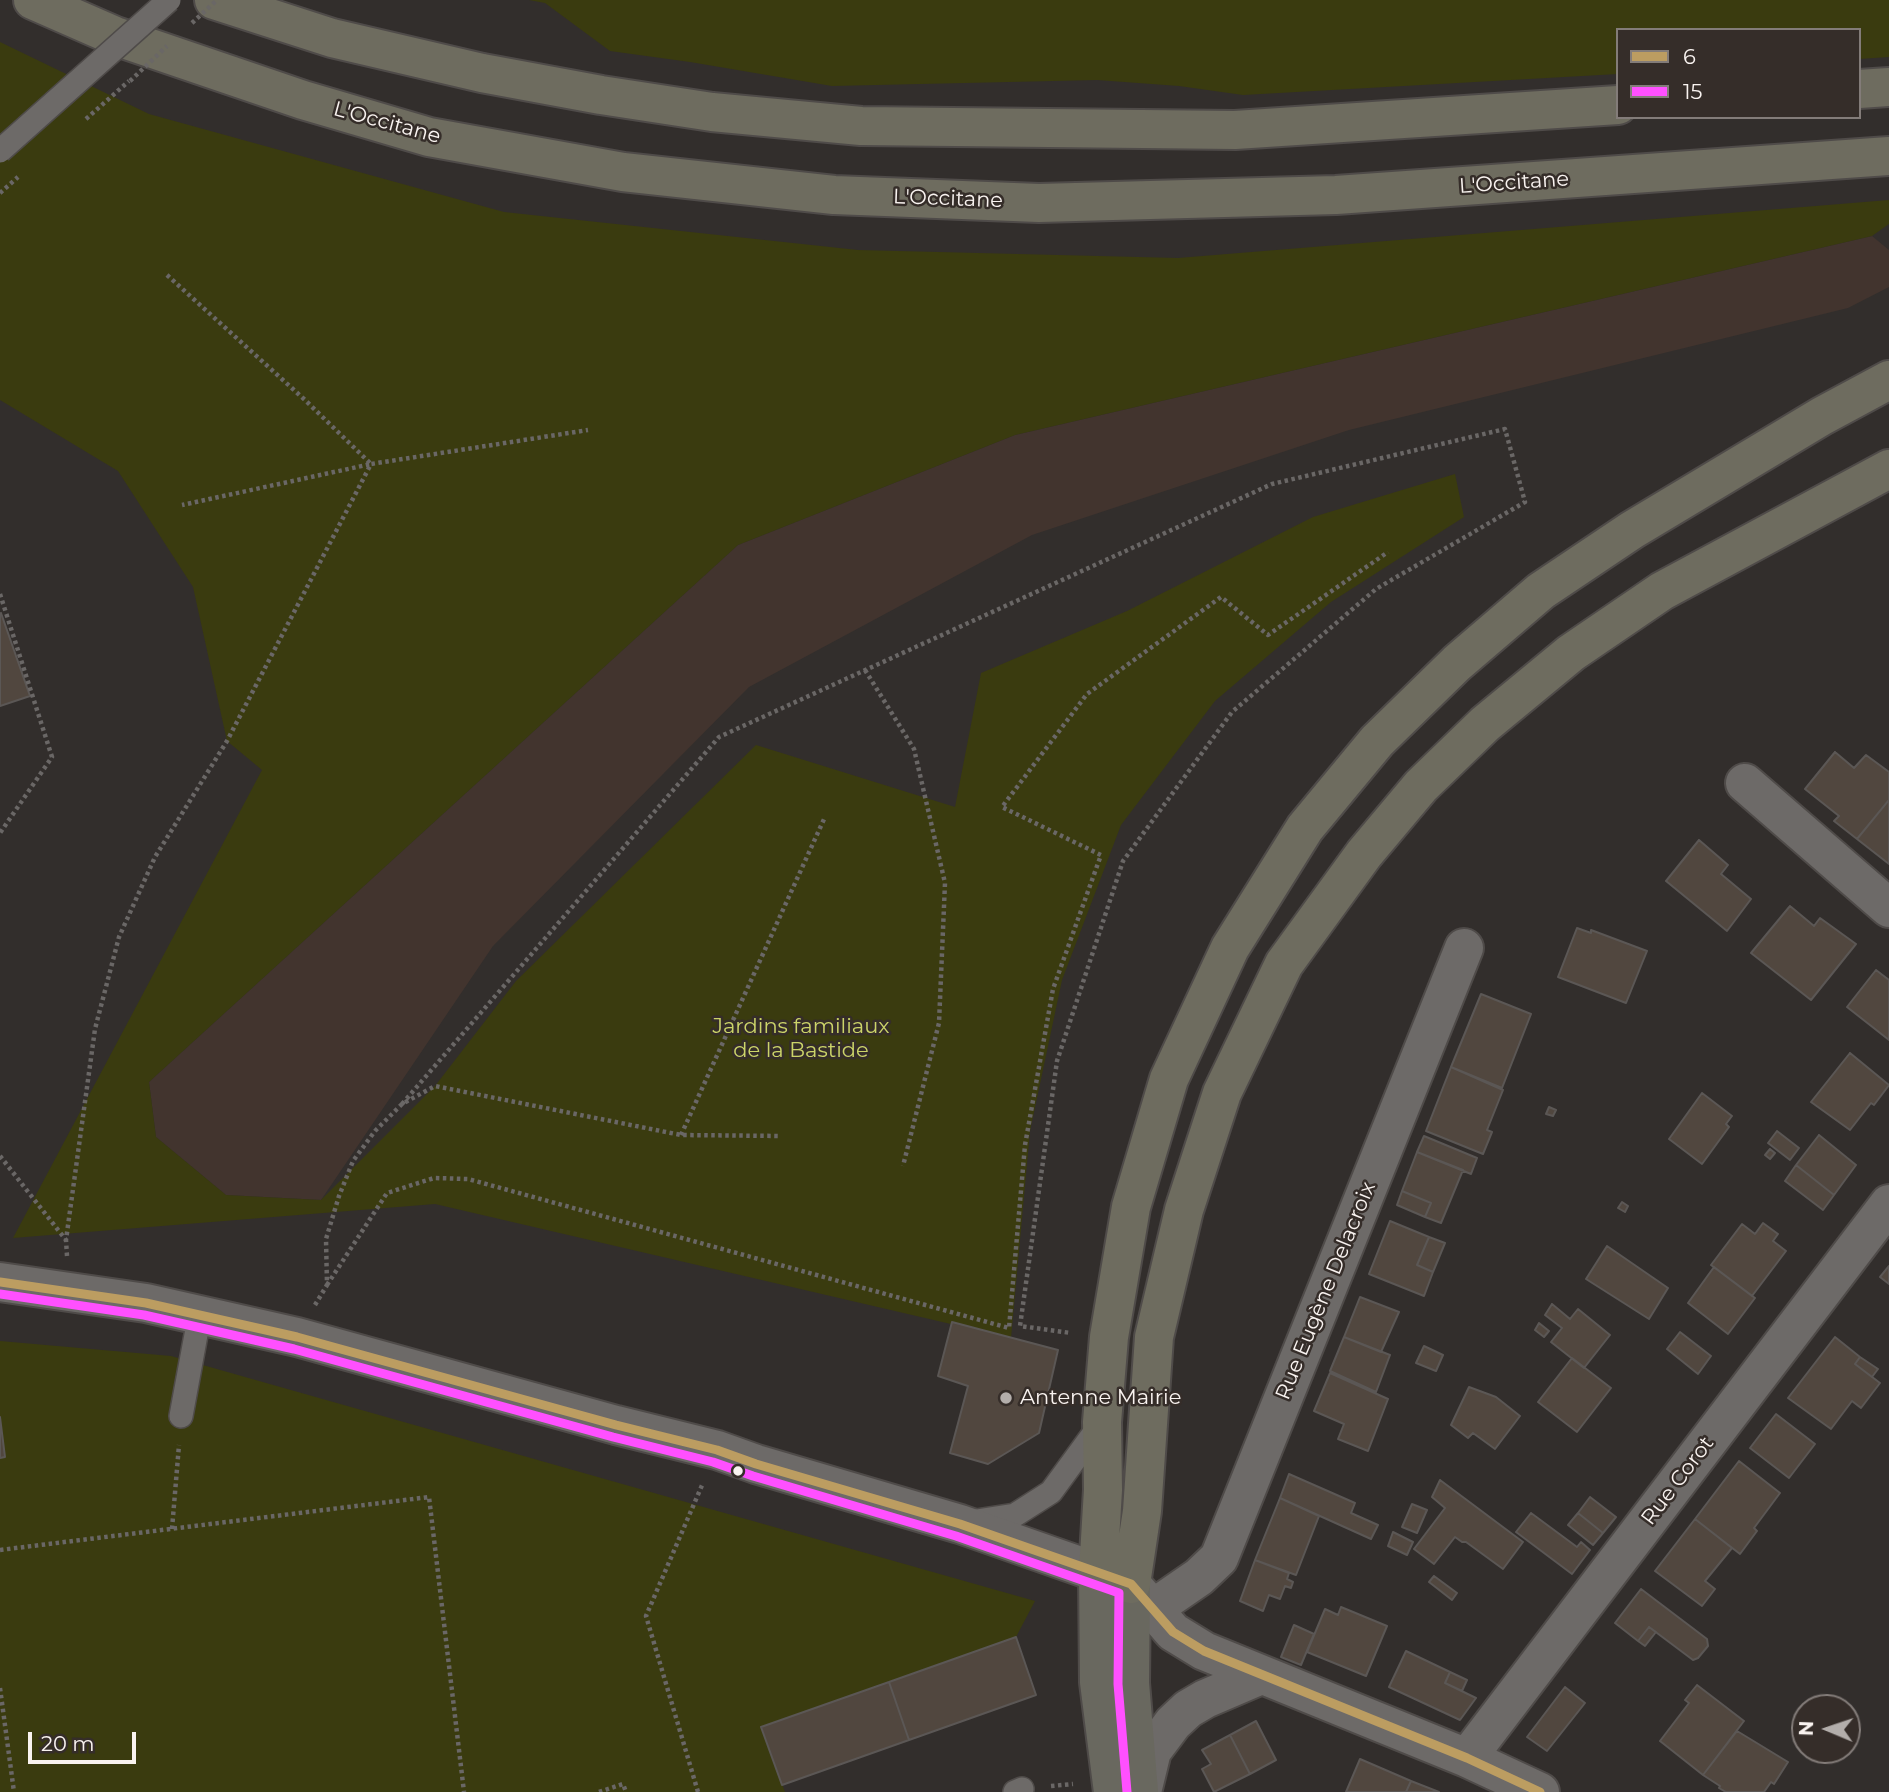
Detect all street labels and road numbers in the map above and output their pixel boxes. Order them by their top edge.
street label: L'Occitane [331,97,443,149]
street label: L'Occitane [1458,167,1570,199]
street label: L'Occitane [893,184,1003,214]
street label: Rue Eugène Delacroix [1271,1178,1381,1404]
street label: Rue Corot [1636,1432,1720,1530]

